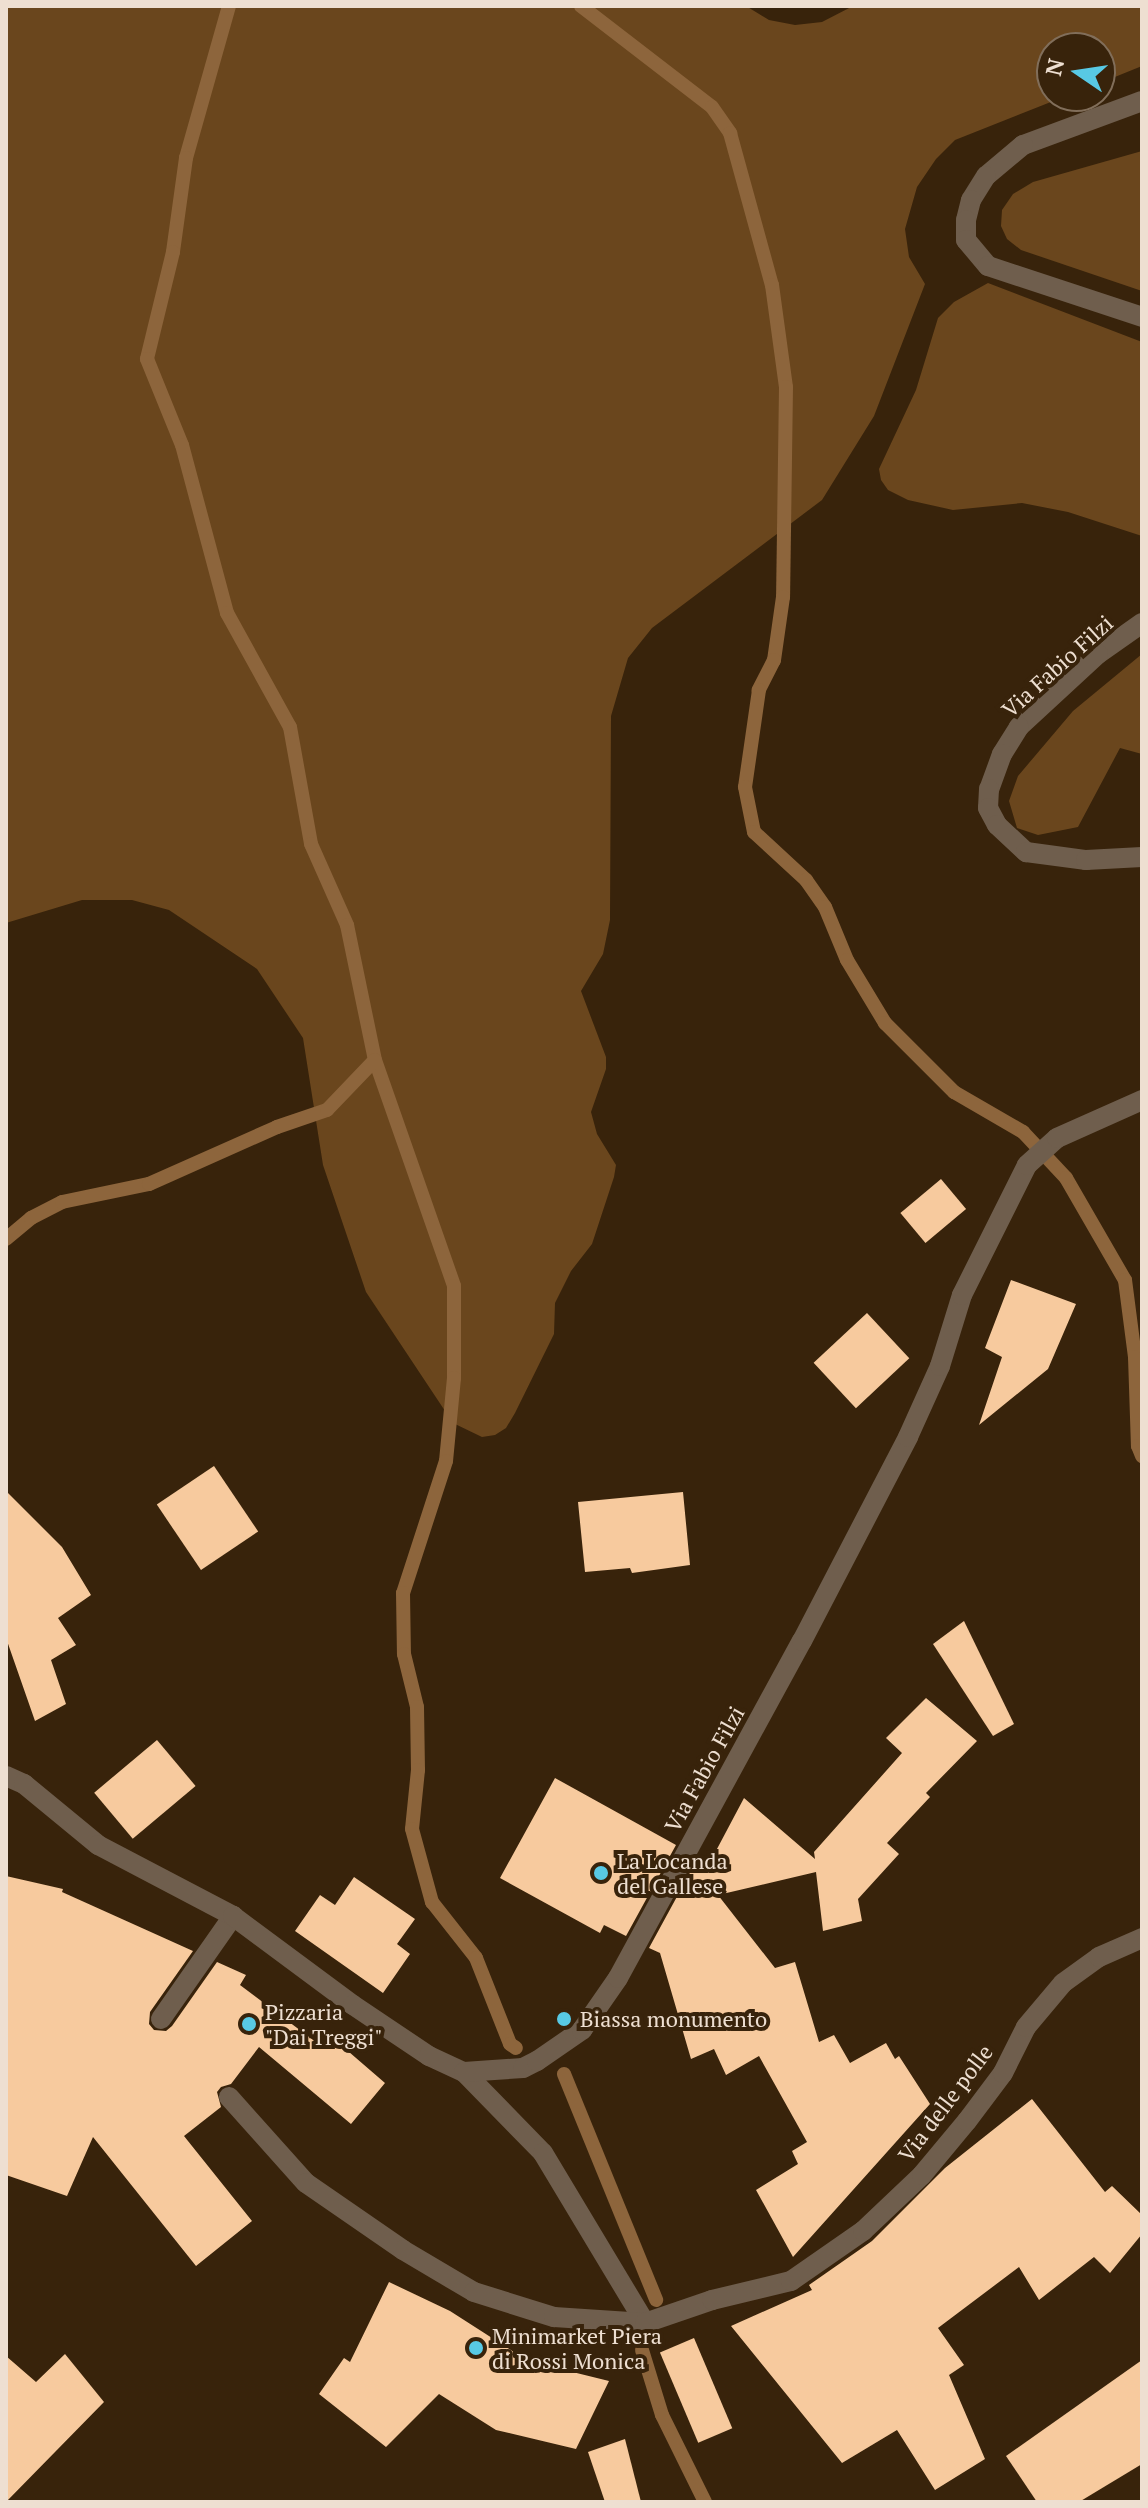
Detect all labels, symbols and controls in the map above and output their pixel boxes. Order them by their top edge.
north arrow [1036,32,1116,112]
text: N [1038,56,1070,78]
street label: Via Fabio Filzi [996,609,1118,723]
street label: Via Fabio Filzi [659,1701,749,1837]
place label: La Locanda del Gallese [617,1847,728,1898]
marker: La Locanda del Gallese [592,1864,610,1882]
place label: Pizzaria "Dai Treggi" [265,1998,383,2050]
place label: Biassa monumento [580,2006,767,2032]
marker: Biassa monumento [555,2010,573,2028]
marker: Pizzaria "Dai Treggi" [240,2015,258,2033]
street label: Via delle polle [892,2039,998,2167]
place label: Minimarket Piera di Rossi Monica [492,2322,662,2374]
marker: Minimarket Piera di Rossi Monica [467,2339,485,2357]

